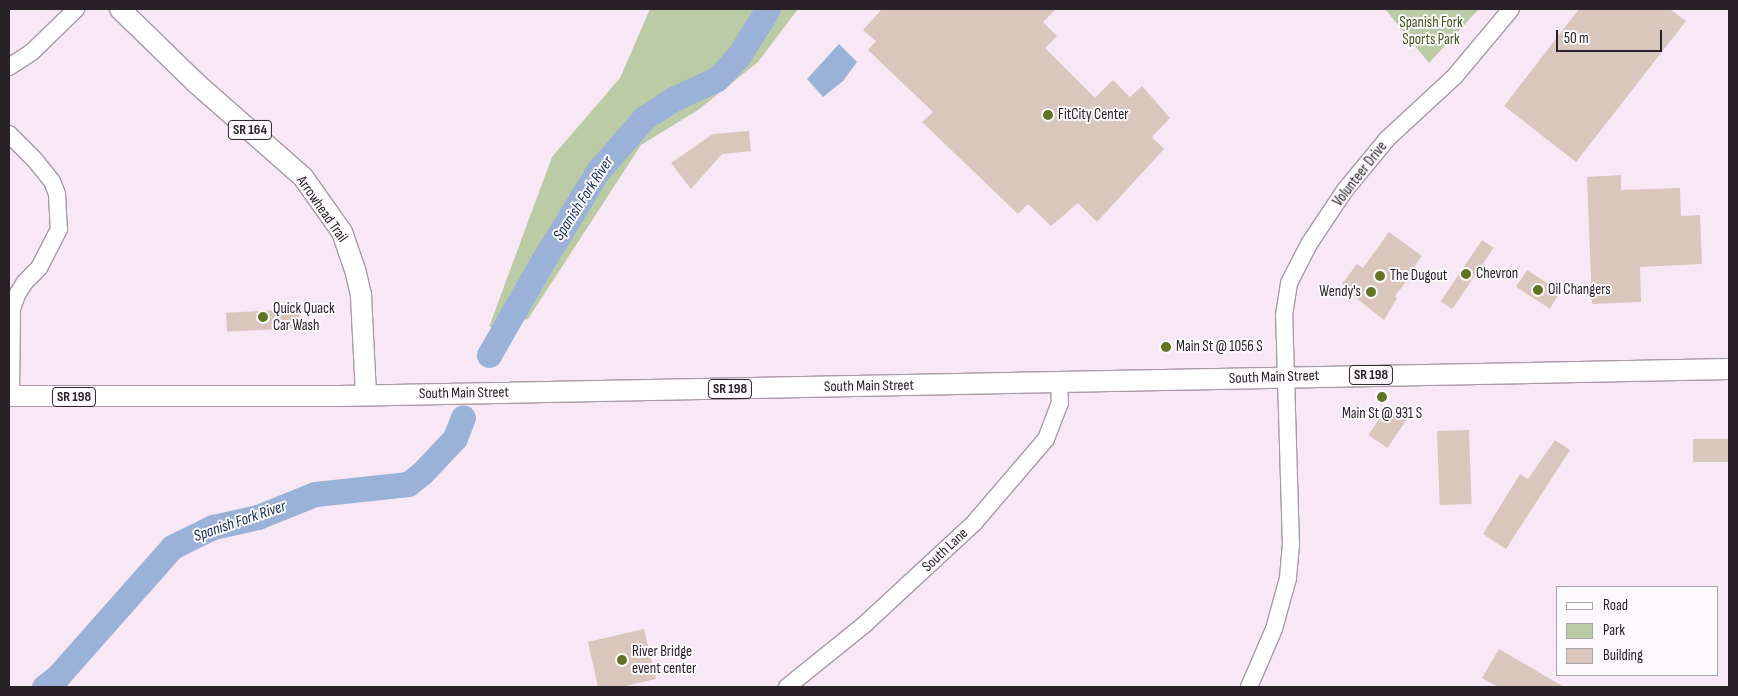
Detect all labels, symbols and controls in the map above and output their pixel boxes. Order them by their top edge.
park label: Spanish Fork Sports Park [1399,13,1463,48]
scale bar [1558,20,1664,52]
text: 50 m [1564,29,1589,48]
place label: FitCity Center [1058,106,1129,124]
marker: FitCity Center [1042,109,1054,121]
road number: SR 164 [228,118,272,142]
street label: Volunteer Drive [1329,138,1391,210]
water label: Spanish Fork River [550,153,618,245]
street label: Arrowhead Trail [293,172,351,246]
place label: Chevron [1476,265,1518,283]
place label: The Dugout [1390,267,1447,285]
marker: Chevron [1460,268,1472,280]
marker: The Dugout [1374,270,1386,282]
place label: Oil Changers [1548,281,1611,299]
place label: Wendy's [1319,283,1361,301]
marker: Oil Changers [1532,284,1544,296]
marker: Wendy's [1365,286,1377,298]
place label: Quick Quack Car Wash [273,299,335,334]
marker: Quick Quack Car Wash [257,311,269,323]
place label: Main St @ 1056 S [1176,338,1263,356]
marker: Main St @ 1056 S [1160,341,1172,353]
road number: SR 198 [1348,364,1394,386]
street label: South Main Street [1229,366,1319,388]
street label: South Main Street [824,376,914,396]
road number: SR 198 [708,378,752,400]
street label: South Main Street [419,383,509,403]
road number: SR 198 [52,386,96,408]
marker: Main St @ 931 S [1376,391,1388,403]
place label: Main St @ 931 S [1342,405,1422,423]
water label: Spanish Fork River [191,497,289,547]
street label: South Lane [918,524,972,576]
legend [1556,586,1718,676]
text: Road [1603,596,1628,615]
text: Park [1603,621,1625,640]
place label: River Bridge event center [632,642,696,677]
text: Building [1603,646,1643,665]
marker: River Bridge event center [616,654,628,666]

